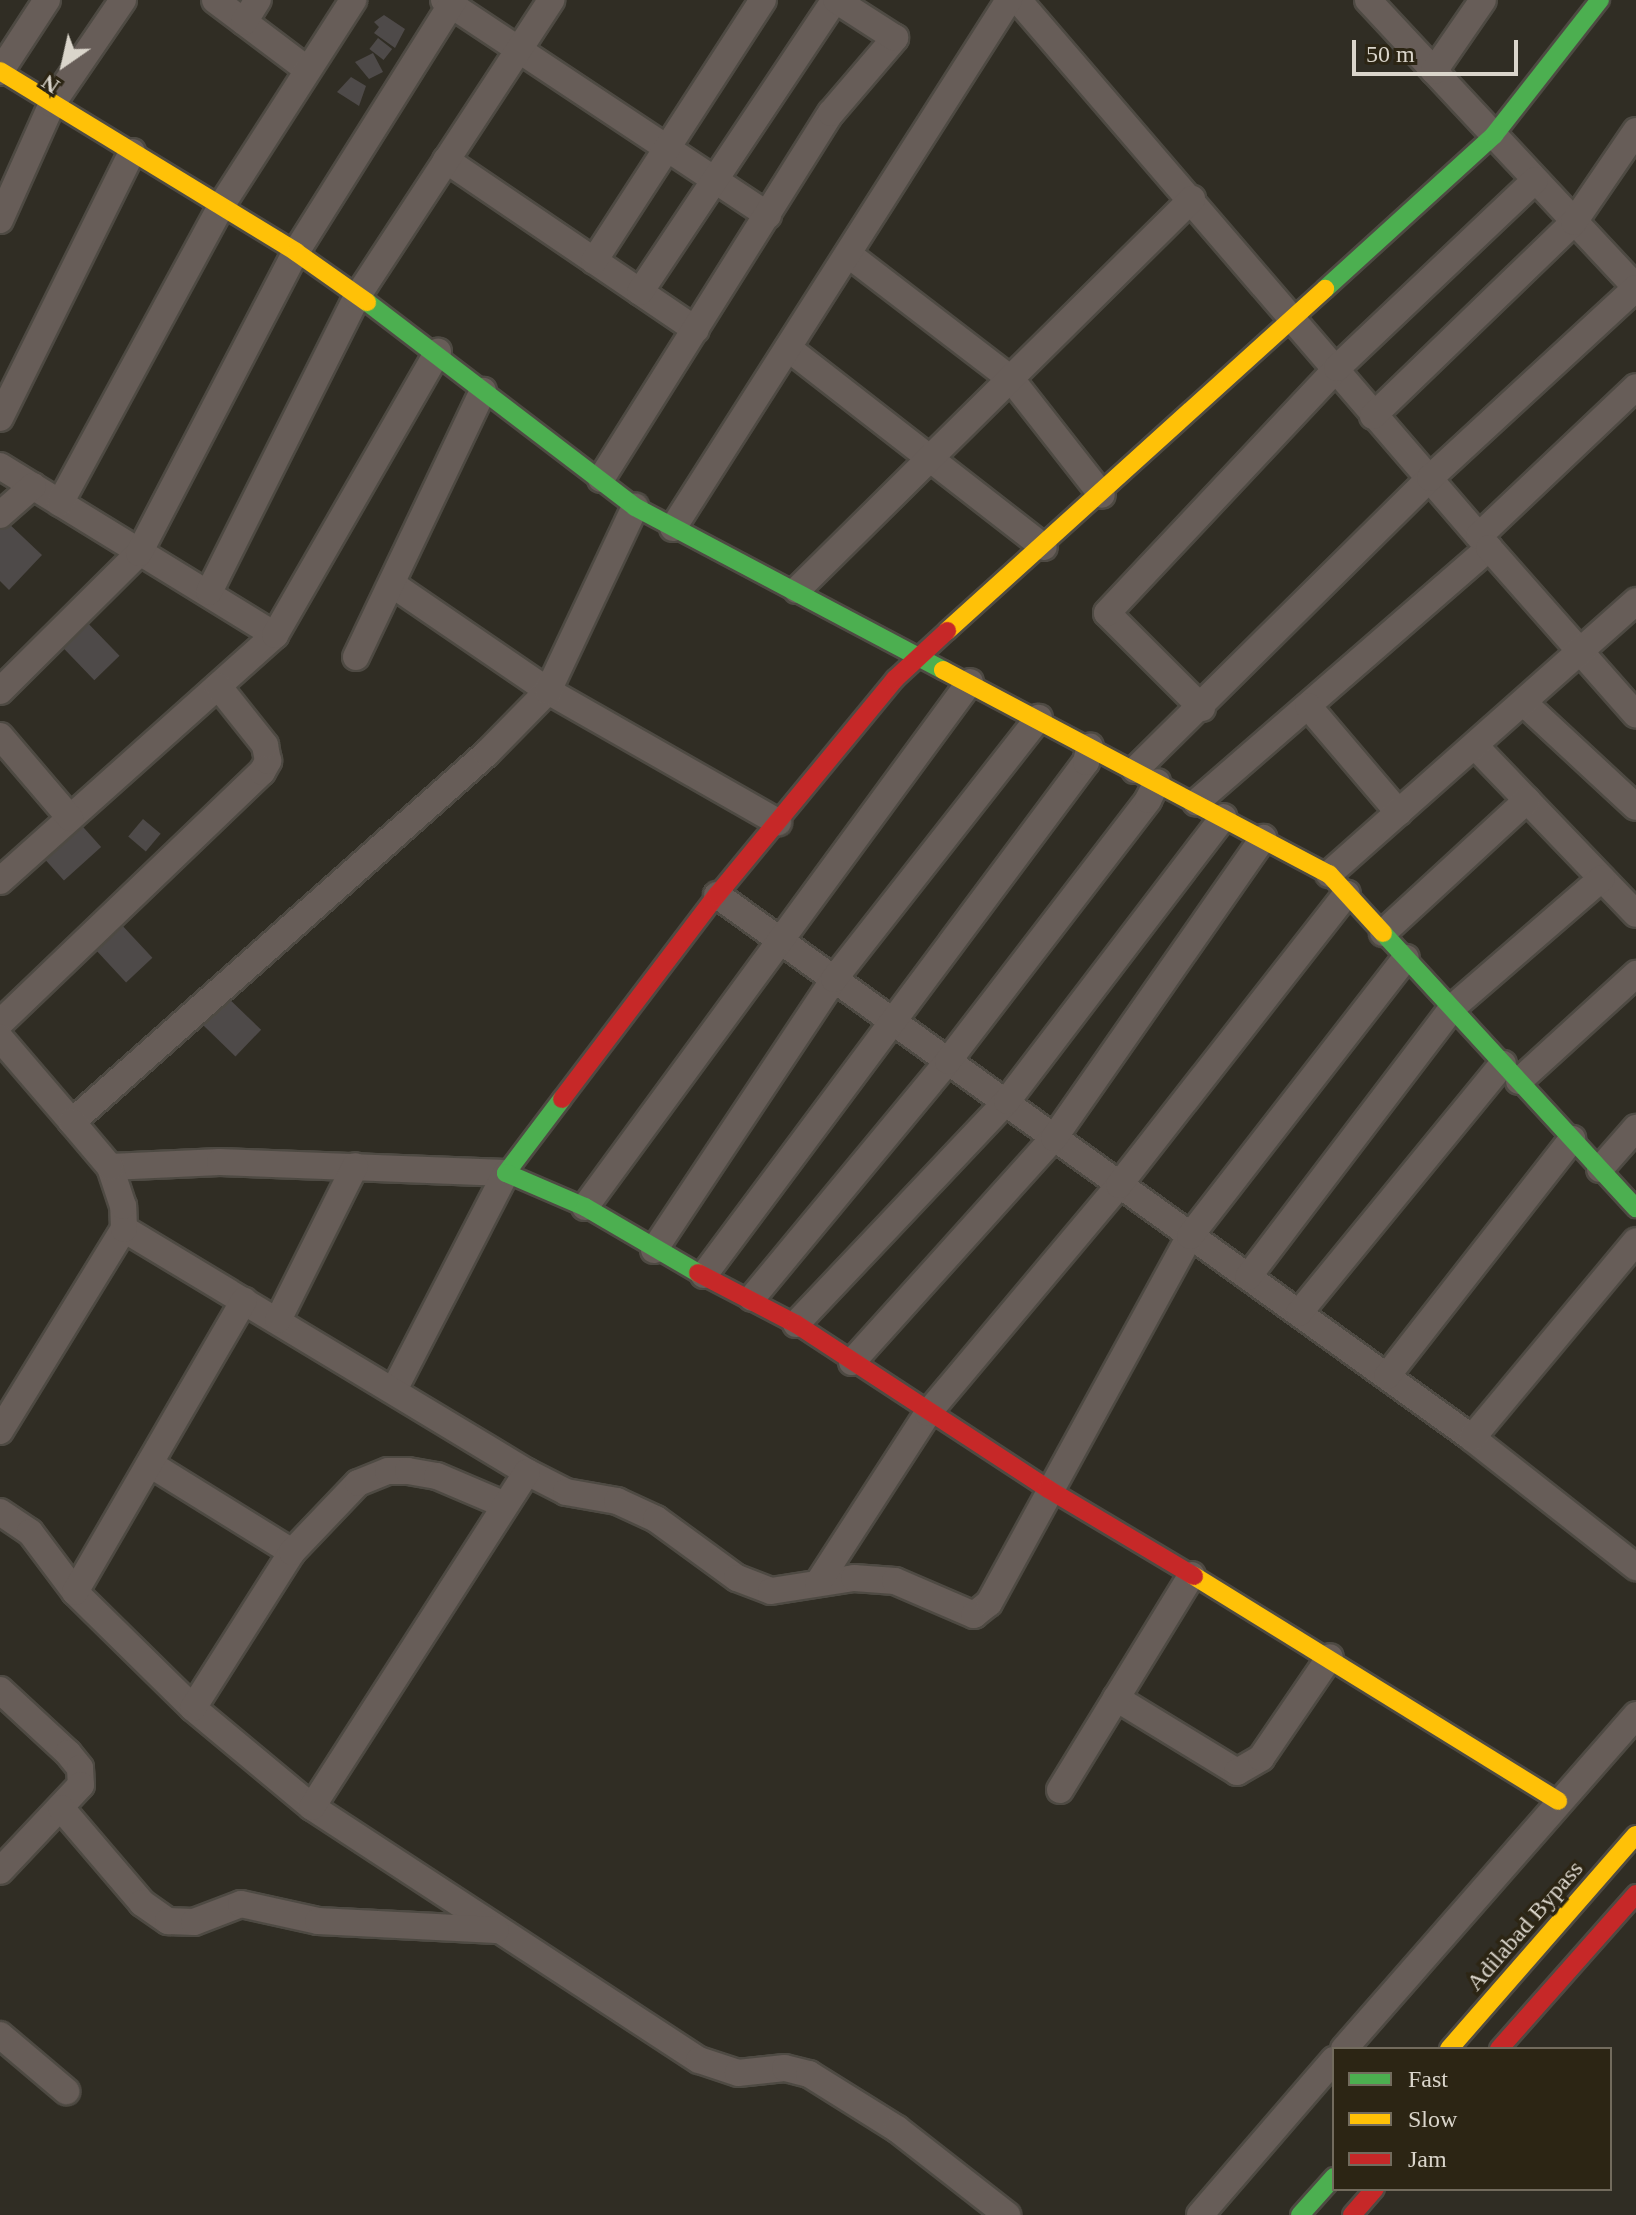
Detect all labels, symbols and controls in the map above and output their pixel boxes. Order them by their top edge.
north arrow [24,24,104,104]
scale bar [1356,24,1522,74]
text: 50 m [1366,41,1415,67]
text: N [37,70,64,99]
street label: Adilabad Bypass [1461,1855,1589,1997]
legend [1332,2047,1612,2191]
text: Fast [1408,2066,1448,2092]
text: Slow [1408,2106,1457,2132]
text: Jam [1408,2146,1447,2172]

